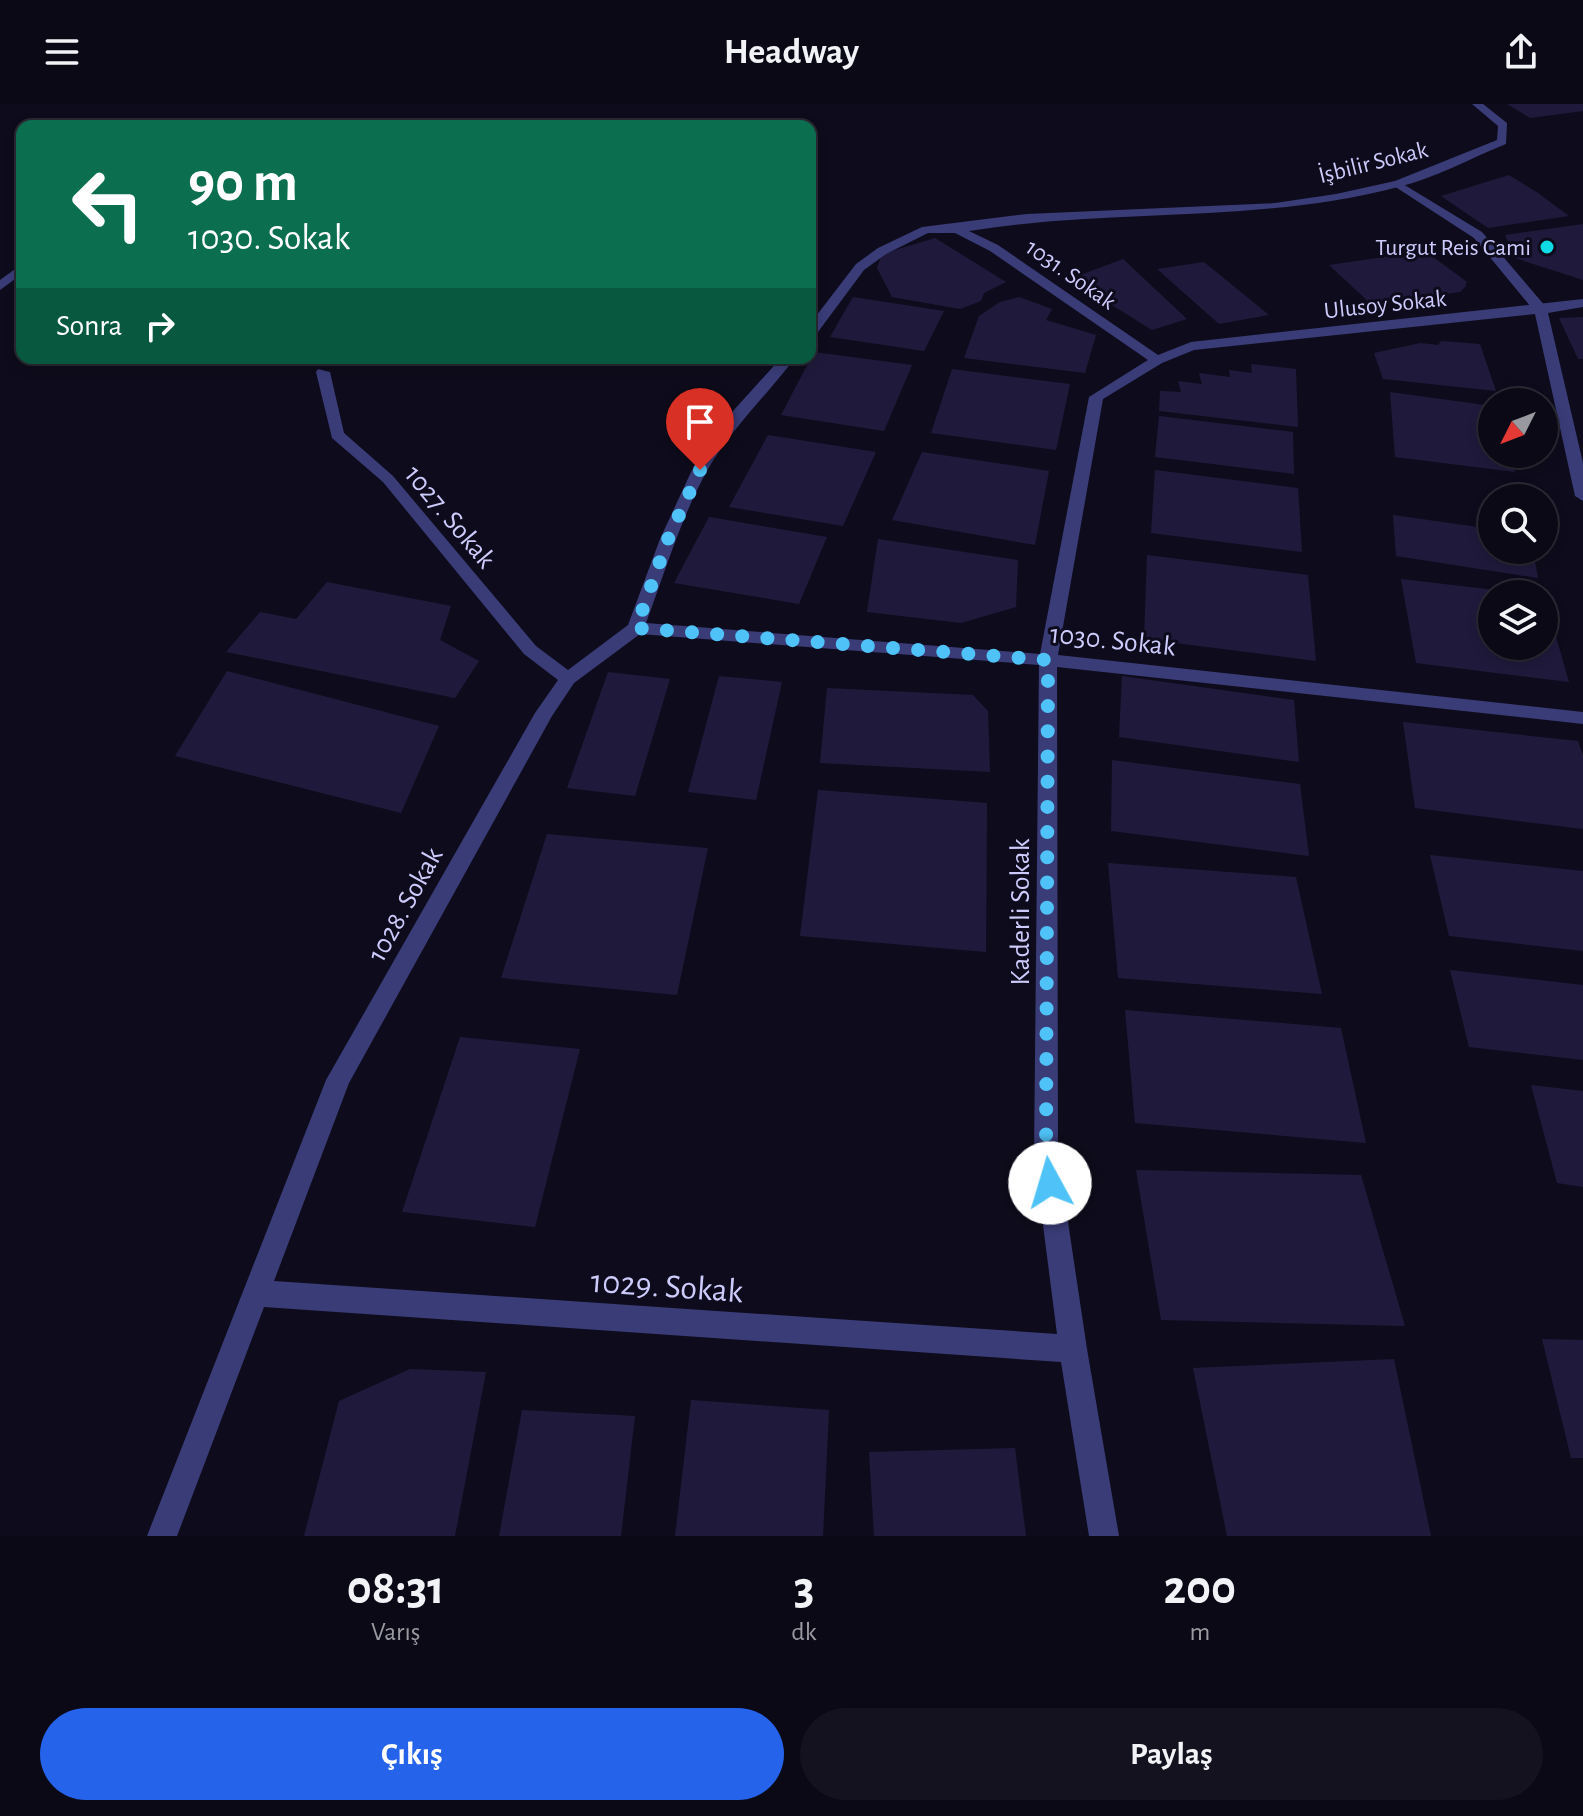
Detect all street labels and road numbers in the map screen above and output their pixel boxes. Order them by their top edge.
street label: İşbilir Sokak [1316,137,1430,188]
street label: 1031. Sokak [1021,235,1120,314]
street label: Ulusoy Sokak [1323,287,1448,323]
street label: 1027. Sokak [399,461,500,574]
street label: 1030. Sokak [1049,620,1177,662]
street label: Kaderli Sokak [1007,838,1035,986]
street label: 1028. Sokak [363,843,449,967]
street label: 1029. Sokak [590,1265,745,1309]

